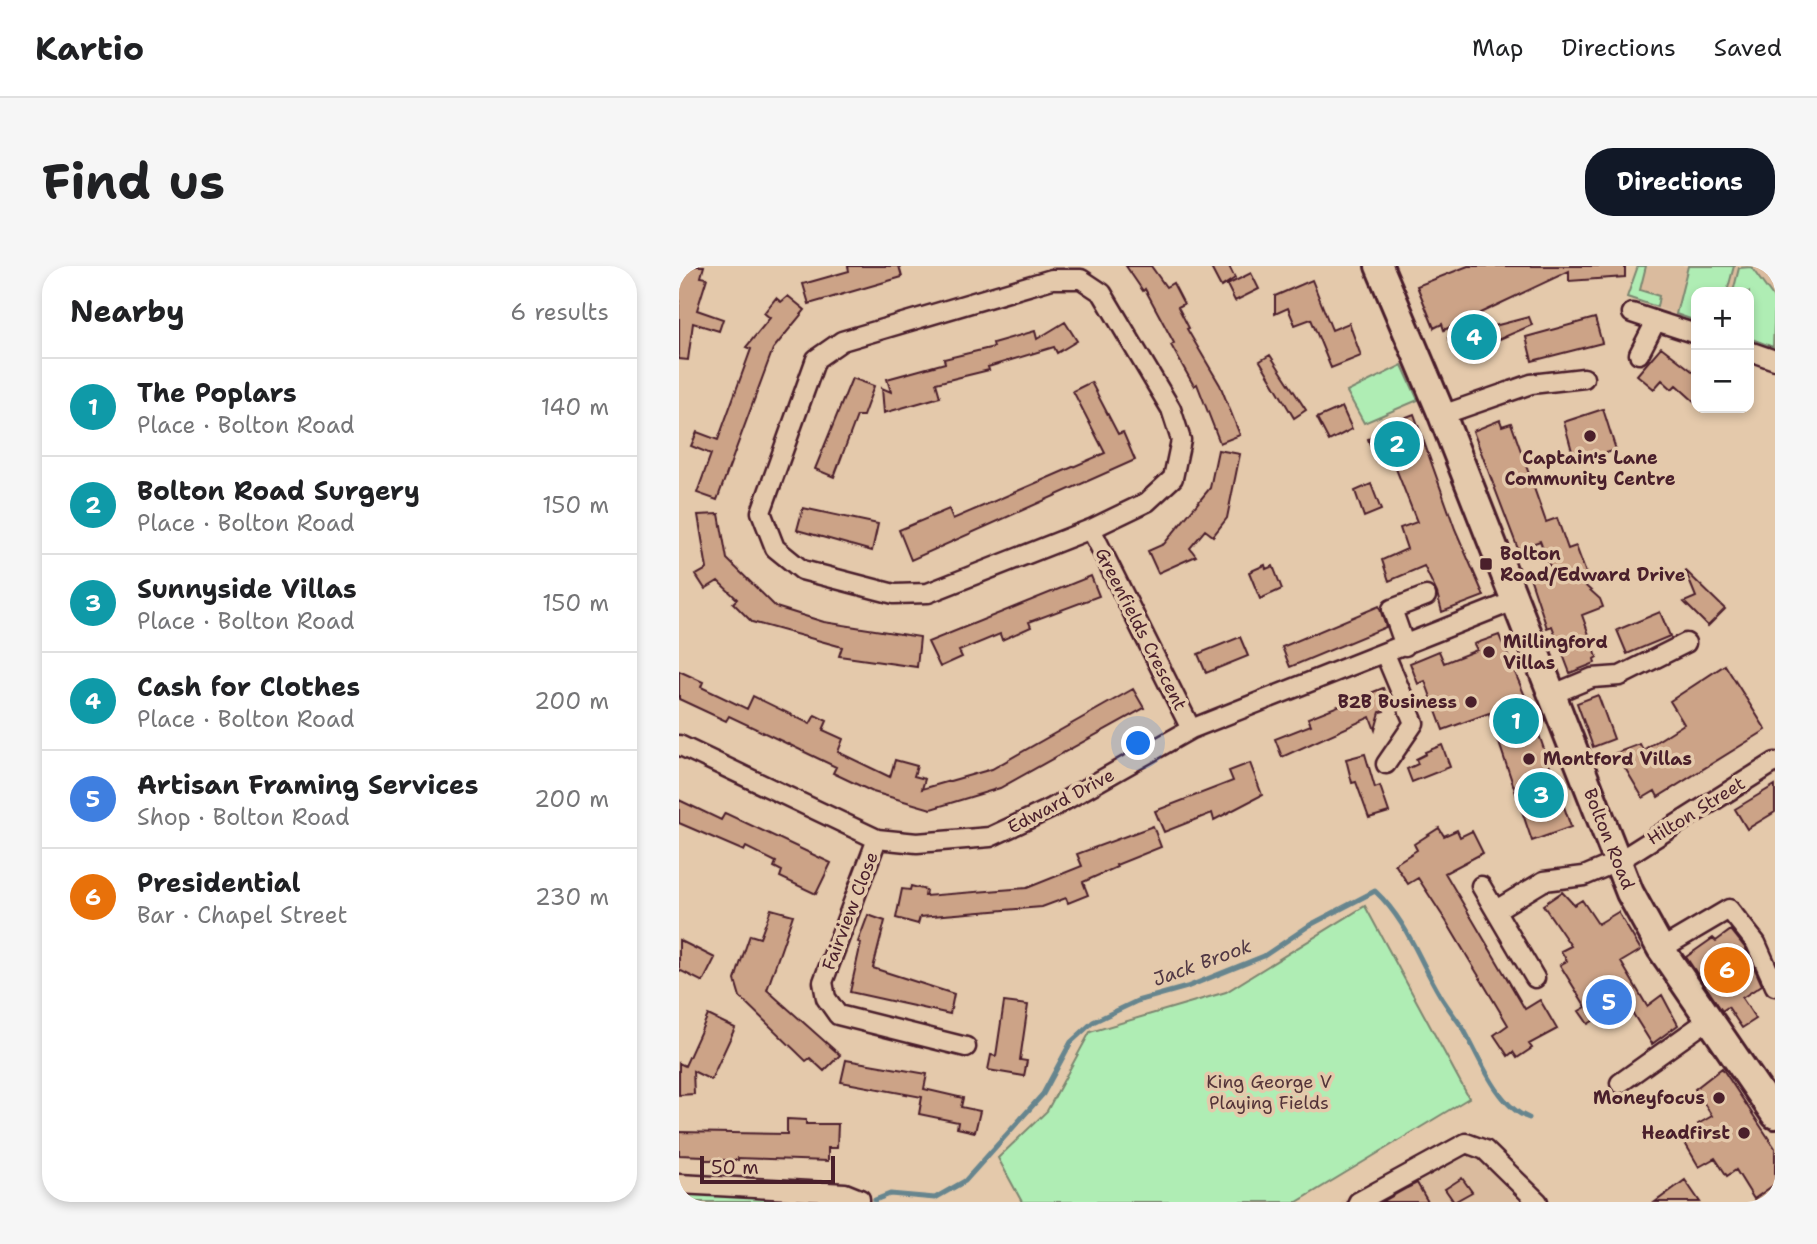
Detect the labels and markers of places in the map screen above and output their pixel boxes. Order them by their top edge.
pin: 4 [1451,311,1497,363]
pin: 2 [1374,418,1420,470]
marker: Captain's Lane Community Centre [1582,428,1598,444]
place label: Captain's Lane Community Centre [1505,446,1676,491]
place label: Bolton Road/Edward Drive [1500,542,1686,587]
marker: Bolton Road/Edward Drive [1478,556,1494,572]
place label: Millingford Villas [1503,630,1608,675]
marker: Millingford Villas [1481,644,1497,660]
place label: B2B Business [1338,690,1457,714]
marker: B2B Business [1463,694,1479,710]
pin: 1 [1493,695,1539,747]
place label: Montford Villas [1543,747,1692,771]
marker: Montford Villas [1521,751,1537,767]
pin: 3 [1518,769,1564,821]
pin: 6 [1704,944,1750,996]
pin: 5 [1586,976,1632,1028]
place label: Moneyfocus [1593,1086,1705,1110]
marker: Moneyfocus [1711,1090,1727,1106]
place label: Headfirst [1642,1121,1730,1145]
marker: Headfirst [1736,1125,1752,1141]

